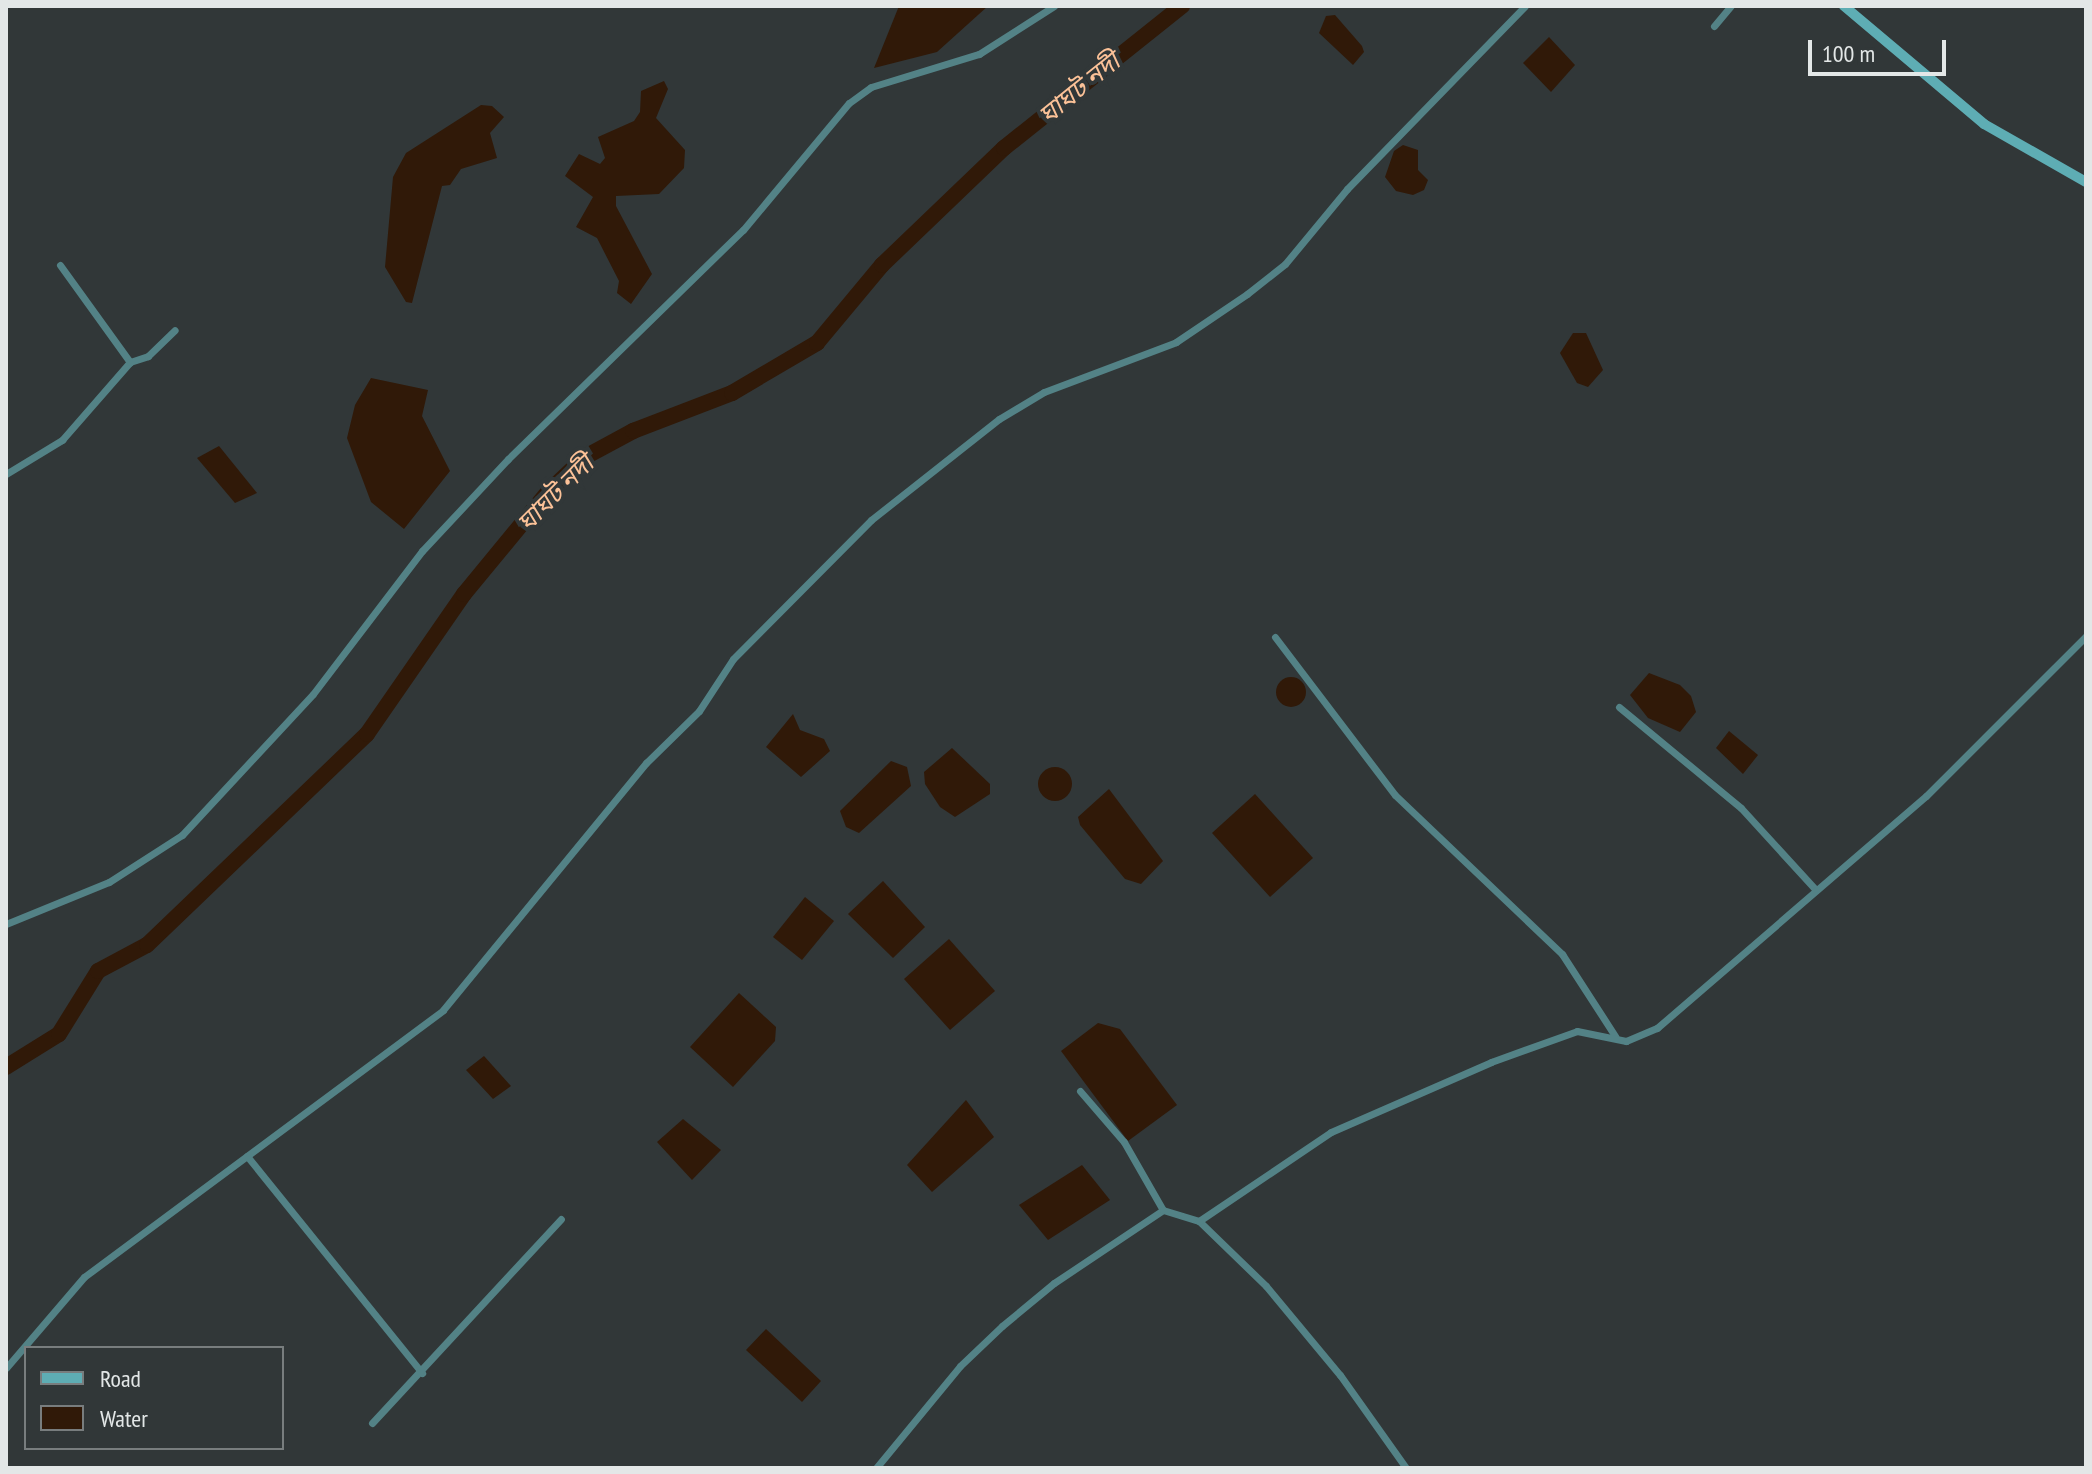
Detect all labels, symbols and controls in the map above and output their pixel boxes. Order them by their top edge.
scale bar [1812,24,1950,74]
text: 100 m [1822,38,1875,69]
water label: ঘাঘট নদী [1032,46,1126,130]
water label: ঘাঘট নদী [510,448,600,538]
legend [24,1346,284,1450]
text: Road [100,1363,141,1394]
text: Water [100,1403,148,1434]

